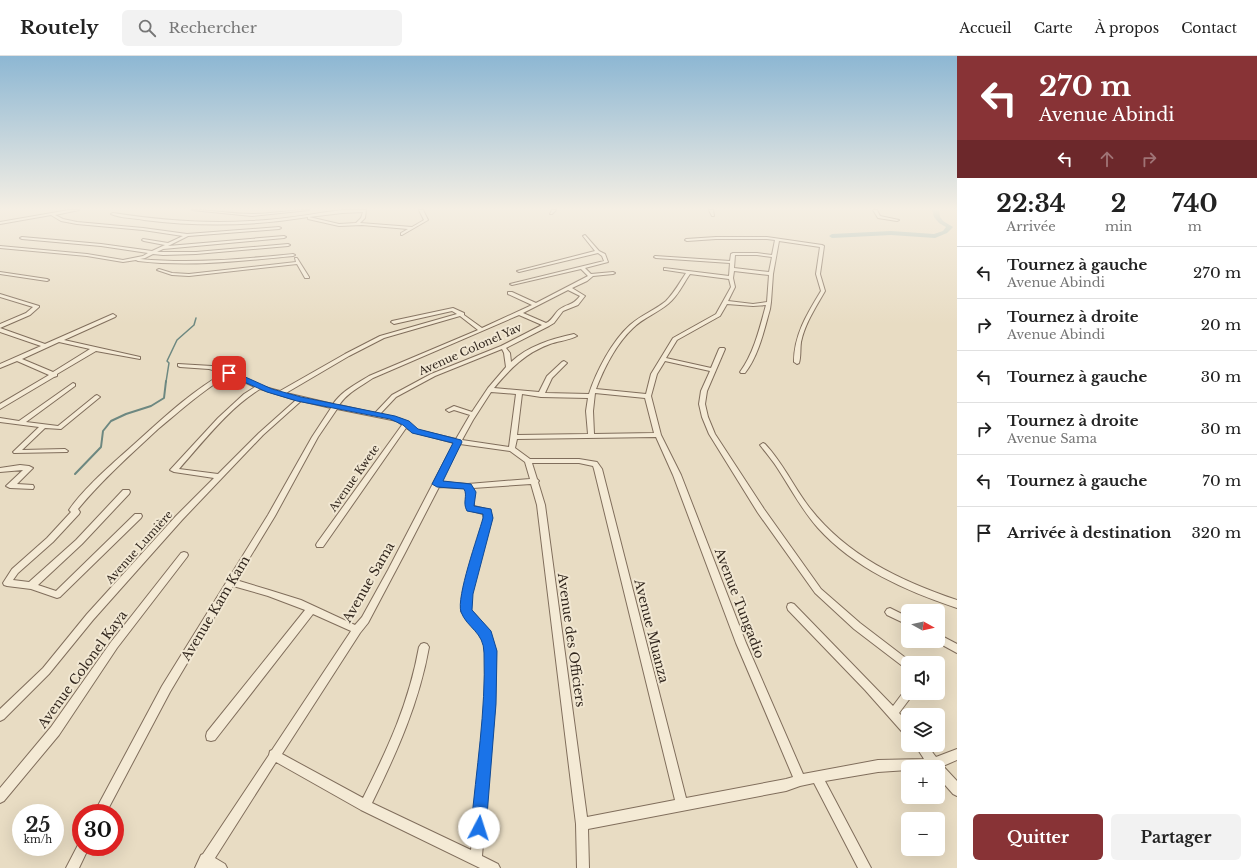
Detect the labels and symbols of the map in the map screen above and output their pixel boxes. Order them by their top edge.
street label: Avenue Colonel Yav [415,320,524,378]
pin [212,356,246,390]
street label: Avenue Kwete [325,442,382,515]
street label: Avenue Lumière [102,507,176,587]
street label: Avenue Sama [338,538,399,626]
street label: Avenue Tungadio [710,545,768,661]
street label: Avenue Kam Kam [177,553,254,665]
street label: Avenue des Officiers [554,571,589,708]
street label: Avenue Muanza [630,576,673,686]
north arrow [901,604,945,648]
street label: Avenue Colonel Kaya [33,606,131,732]
speed limit sign: 30 [72,804,124,856]
position arrow [458,807,500,849]

